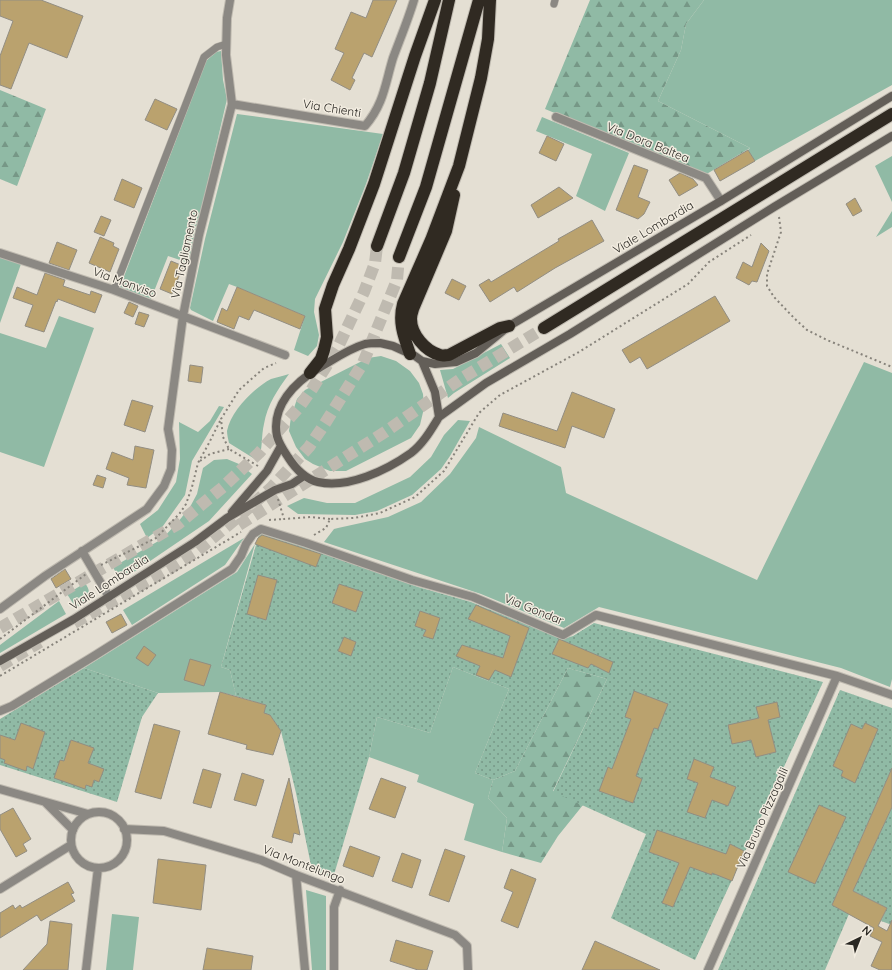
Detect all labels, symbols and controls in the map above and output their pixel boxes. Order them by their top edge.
street label: Via Chienti [302,96,362,120]
street label: Via Dora Baltea [604,119,692,165]
street label: Viale Lombardia [610,197,696,257]
street label: Via Tagliamento [167,208,201,300]
street label: Via Monviso [91,264,159,300]
street label: Viale Lombardia [67,551,151,613]
street label: Via Gondar [502,590,566,628]
street label: Via Bruno Pizzagalli [733,765,791,871]
street label: Via Montelungo [261,841,347,887]
north arrow [840,918,880,958]
text: N [859,923,875,939]

